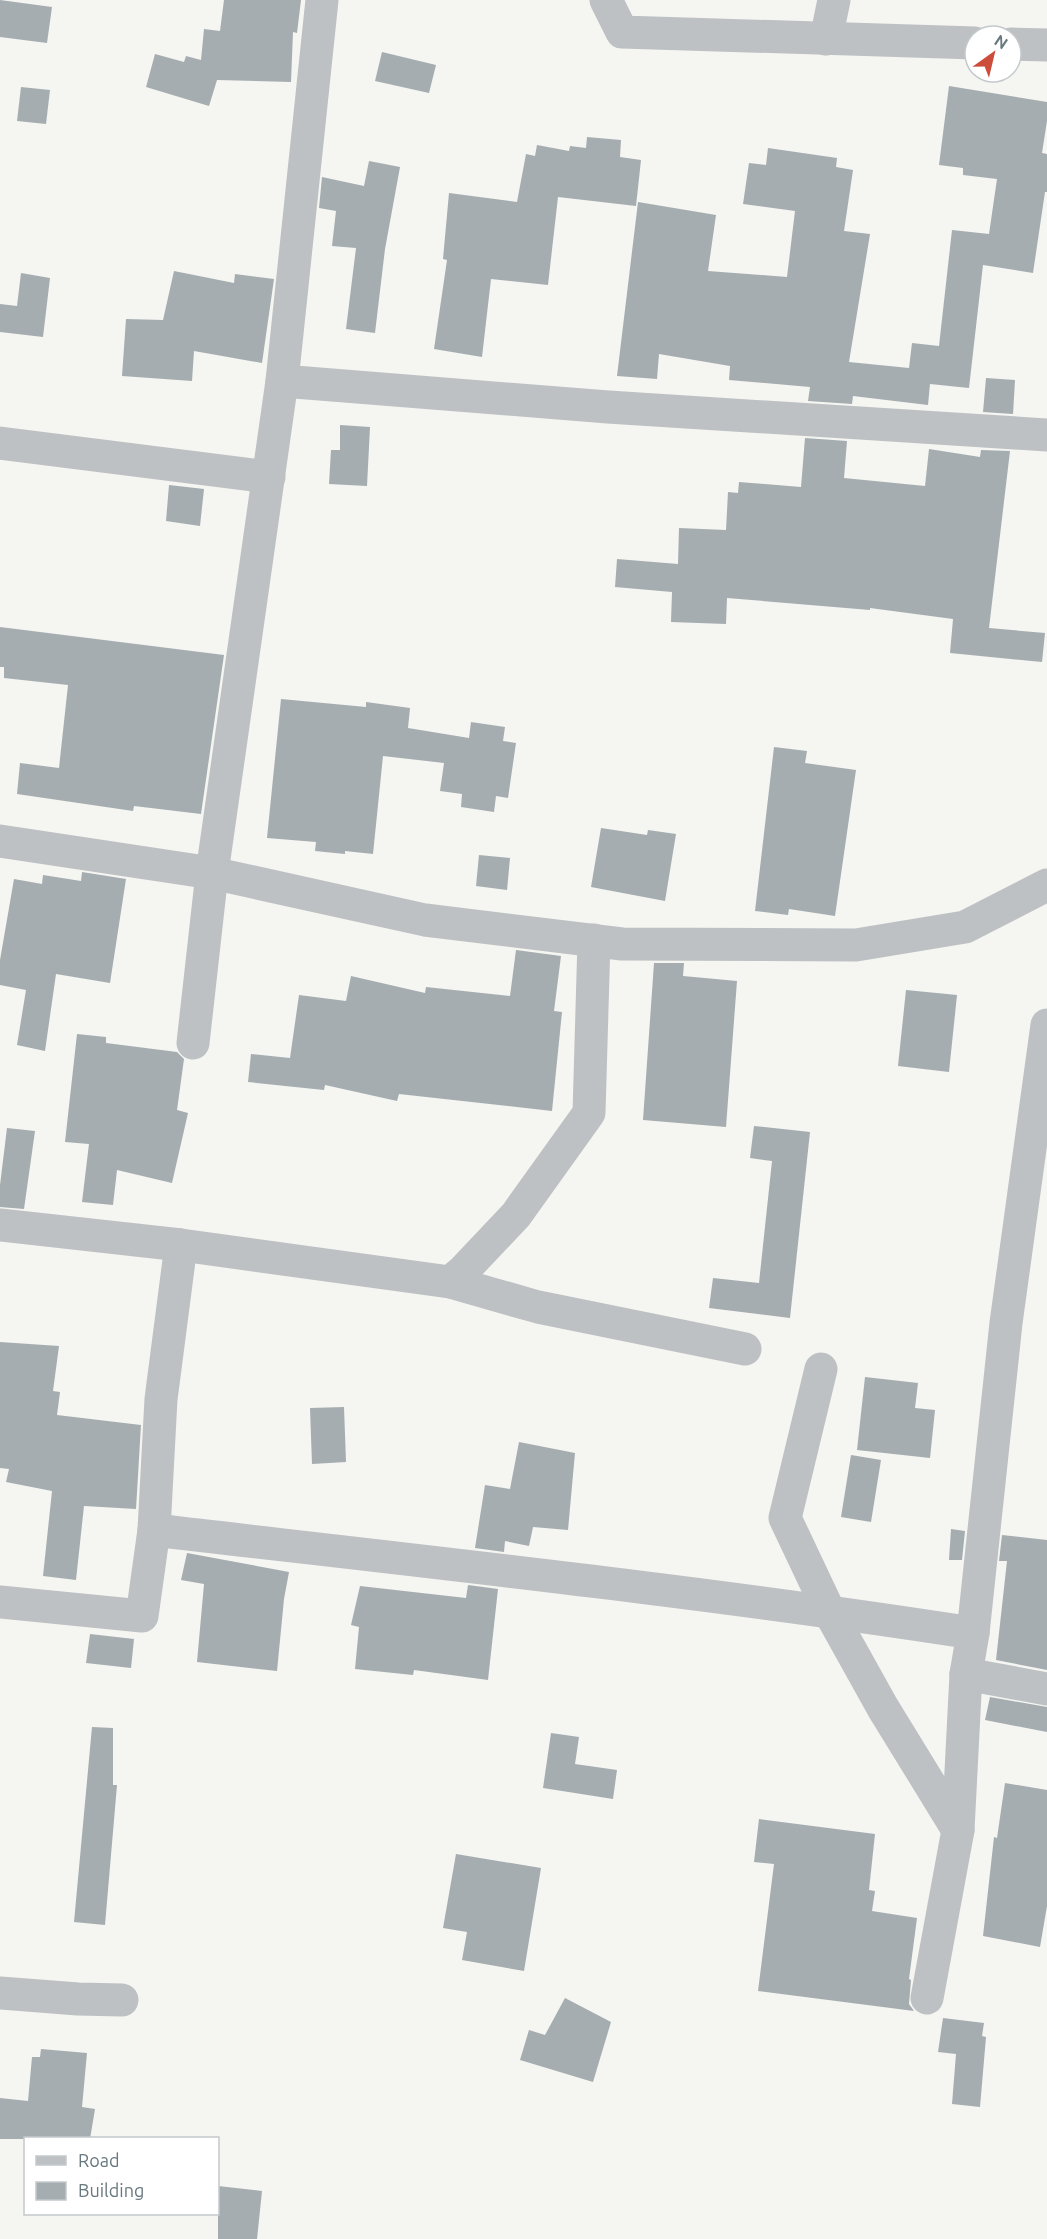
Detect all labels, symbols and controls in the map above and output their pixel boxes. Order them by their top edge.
north arrow [963,24,1023,84]
text: N [991,31,1011,52]
legend [24,2137,219,2215]
text: Road [78,2150,120,2170]
text: Building [78,2180,144,2200]

